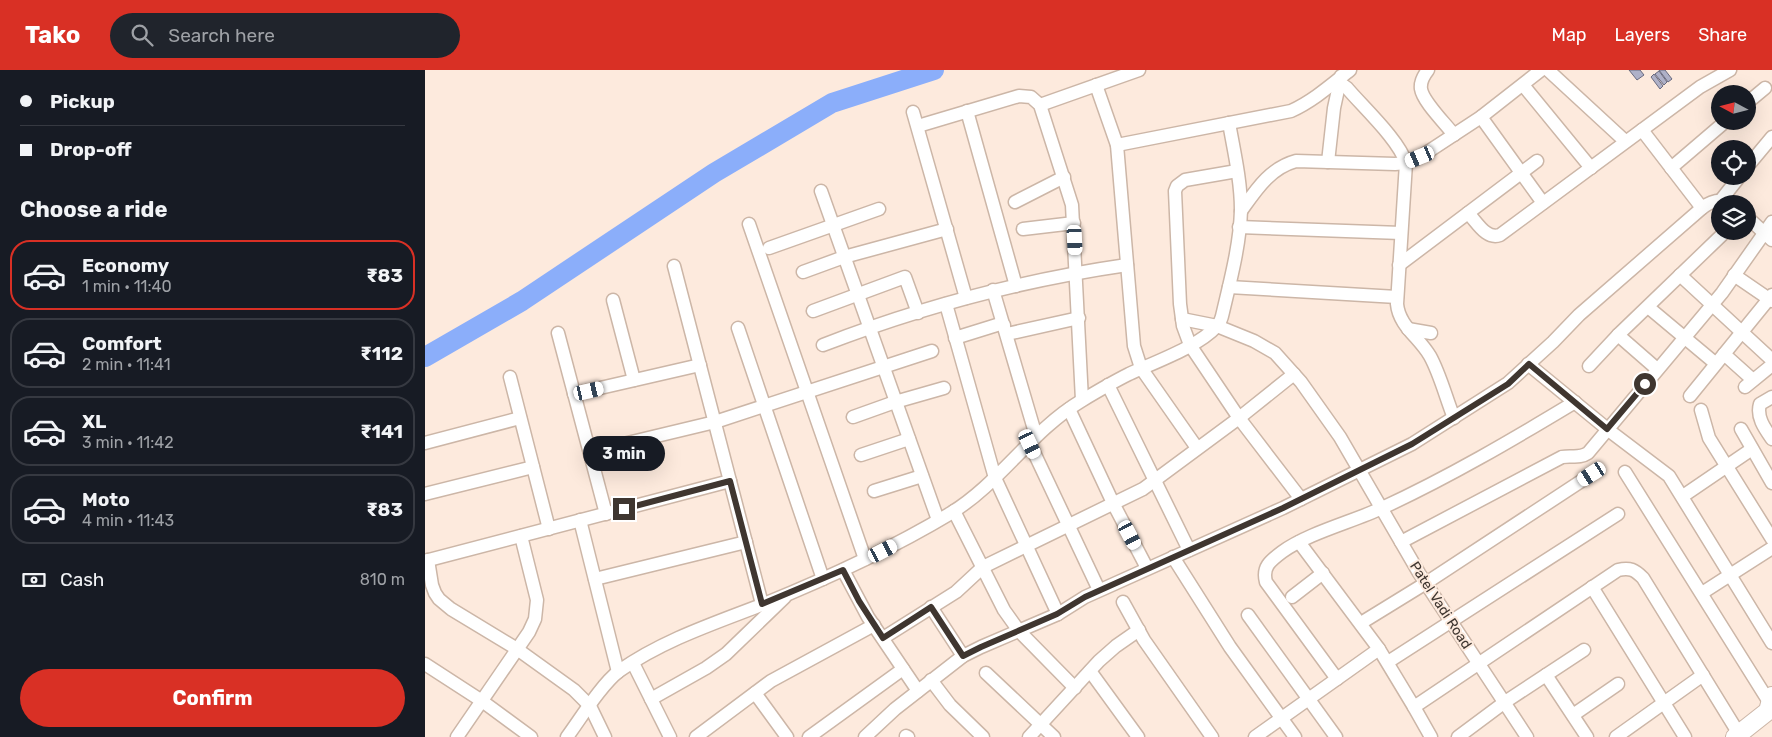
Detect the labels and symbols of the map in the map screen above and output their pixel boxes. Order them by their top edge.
north arrow [1711,85,1756,130]
car [1403,144,1436,170]
car [1066,225,1083,255]
route start [1634,373,1656,395]
car [572,380,605,402]
car [1016,427,1043,461]
callout: 3 min [583,436,665,472]
car [1575,460,1608,488]
route end [613,498,635,520]
car [1116,518,1143,552]
car [866,538,899,564]
street label: Patel Vadi Road [1406,558,1475,652]

